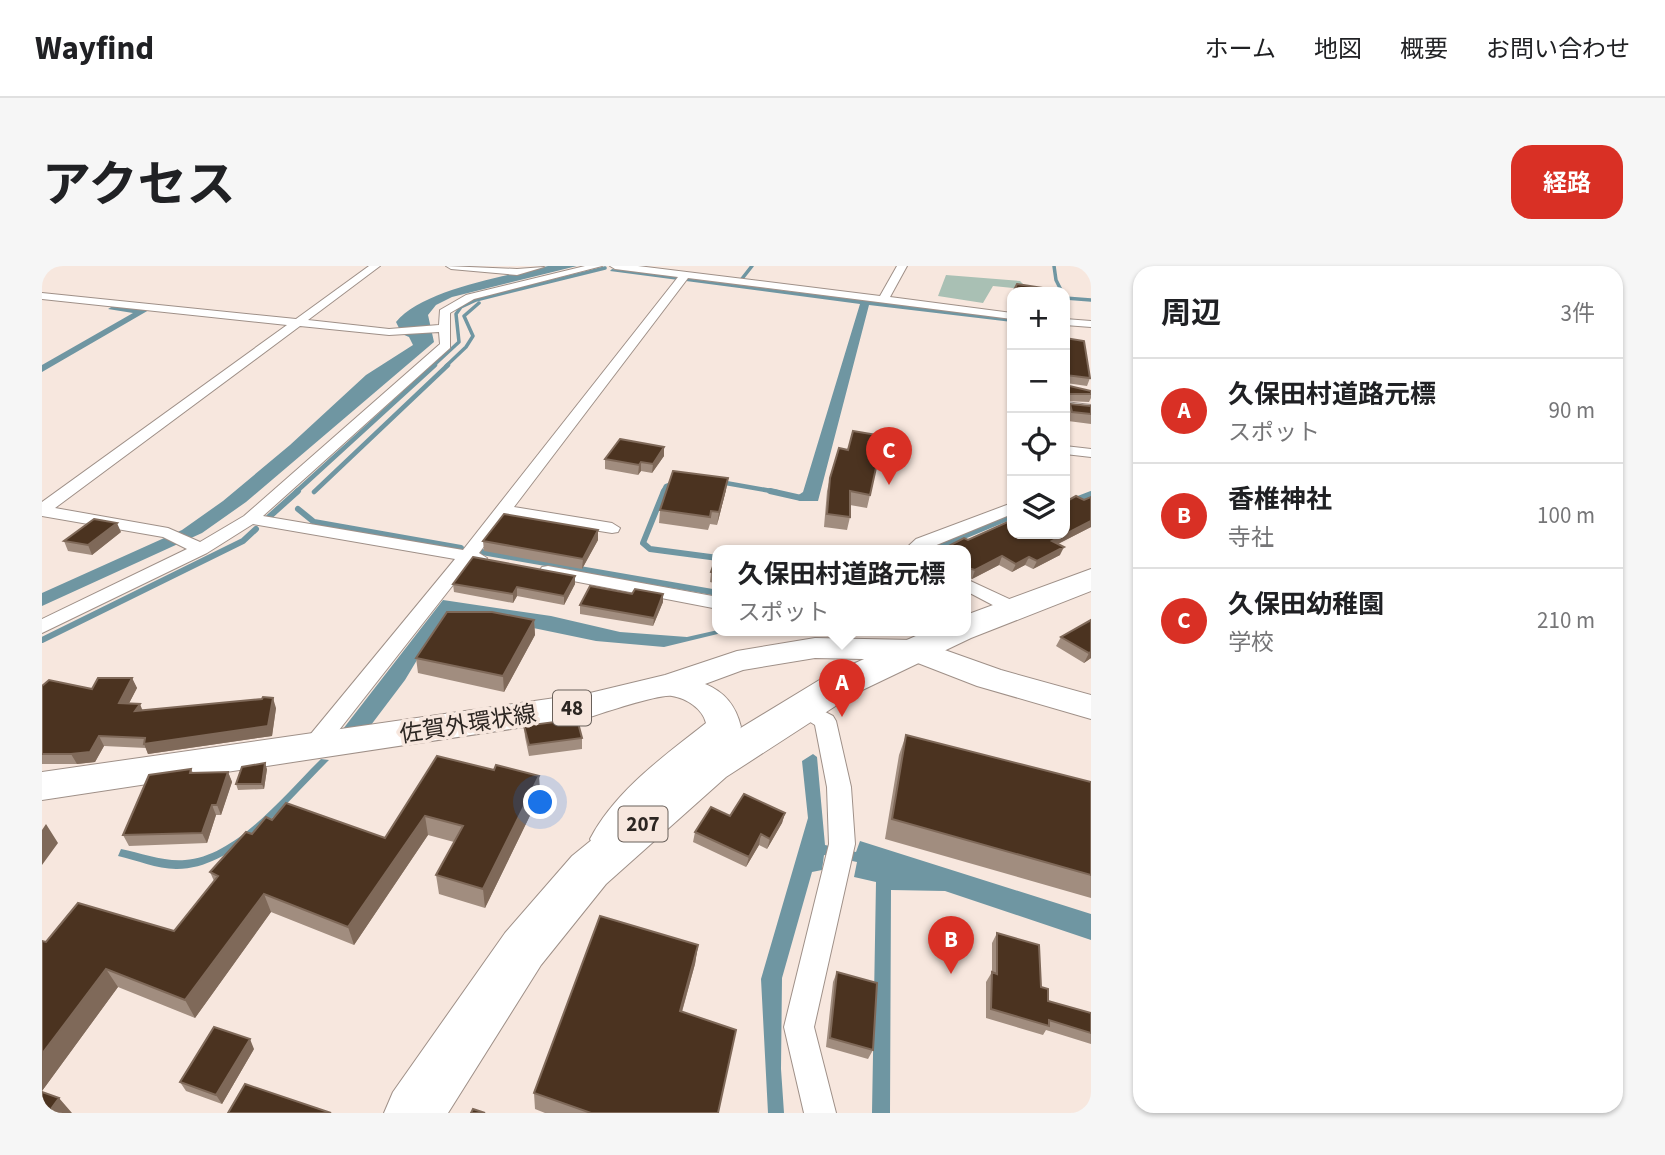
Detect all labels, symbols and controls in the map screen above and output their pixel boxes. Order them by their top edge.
text: Wayfind [35,25,154,72]
text: ホーム [1205,32,1276,67]
text: 地図 [1314,32,1362,67]
text: 概要 [1400,32,1448,67]
text: お問い合わせ [1486,32,1630,67]
button: 経路 [1511,145,1623,219]
text: アクセス [42,151,236,221]
map controls [1007,287,1070,539]
button: + [1007,287,1070,350]
text: 周辺 [1161,292,1221,335]
text: 3件 [1561,297,1595,330]
button: − [1007,350,1070,413]
text: 久保田村道路元標 [1228,376,1436,413]
text: A [1177,394,1191,427]
text: 90 m [1548,394,1595,427]
button: locate [1007,413,1070,476]
text: スポット [1228,416,1320,449]
pin: C [866,427,912,485]
button: layers [1007,476,1070,539]
text: 香椎神社 [1228,481,1332,518]
text: B [1177,499,1191,532]
text: 100 m [1537,499,1595,532]
text: 寺社 [1228,521,1274,554]
popup [712,545,971,636]
text: 久保田村道路元標 [737,556,946,593]
text: 久保田幼稚園 [1228,586,1384,623]
text: スポット [737,596,829,629]
text: C [1177,604,1191,637]
text: 210 m [1537,604,1595,637]
text: 学校 [1228,626,1274,659]
pin: A [819,659,865,717]
road number: 48 [553,690,591,726]
street label: 佐賀外環状線 [397,697,539,751]
your location [523,785,557,819]
road number: 207 [618,806,668,842]
pin: B [928,916,974,974]

